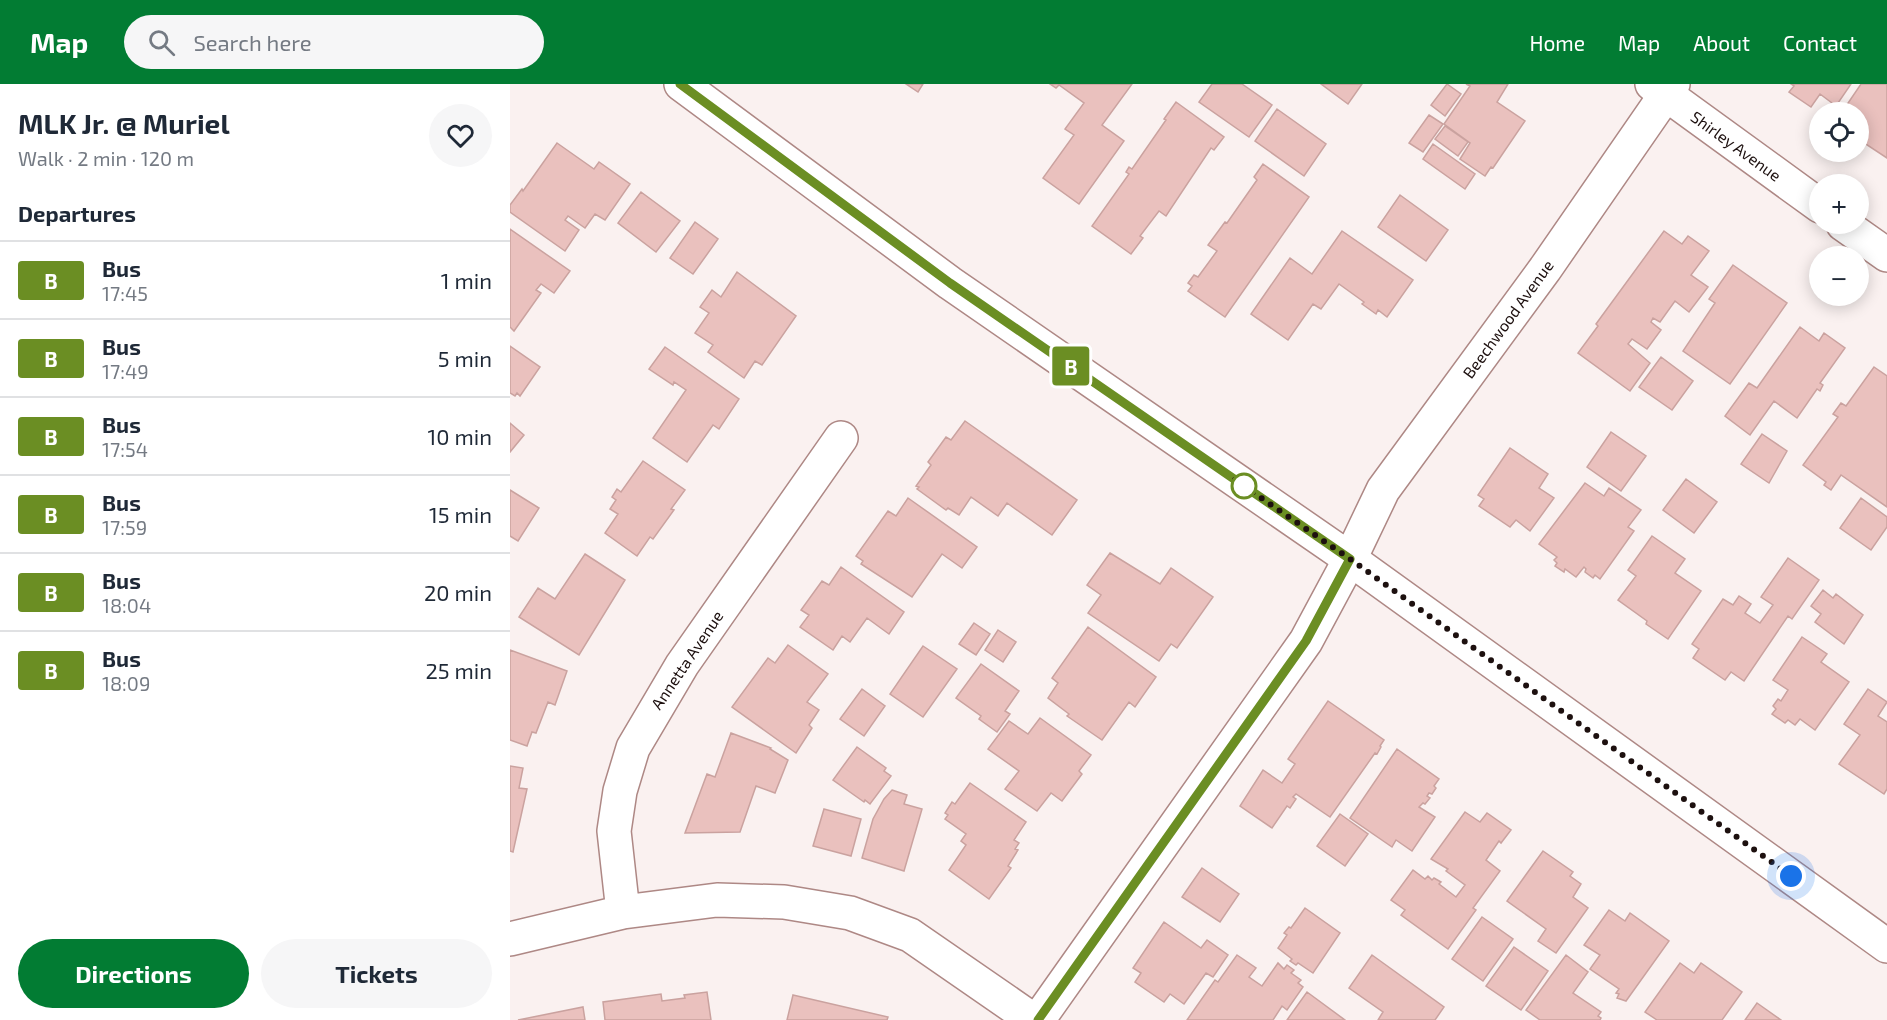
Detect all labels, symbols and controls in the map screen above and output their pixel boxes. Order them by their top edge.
search box [124,15,544,69]
text: Map [30,25,88,59]
icon: search [145,26,178,59]
text: Search here [193,29,312,55]
text: Home [1529,30,1585,55]
text: Map [1618,30,1660,55]
text: About [1693,30,1750,55]
text: Contact [1783,30,1857,55]
map controls [1809,102,1869,306]
button: locate [1809,102,1869,162]
button: heart [429,104,492,167]
text: MLK Jr. @ Muriel [18,106,230,140]
street label: Shirley Avenue [1687,107,1785,185]
text: Walk · 2 min · 120 m [18,146,194,170]
button: + [1809,174,1869,234]
text: Departures [18,200,136,226]
button: − [1809,246,1869,306]
text: Bus [102,255,141,281]
street label: Beechwood Avenue [1458,256,1557,382]
text: 1 min [441,267,492,293]
text: B [44,268,58,293]
text: 17:45 [102,281,148,305]
text: Bus [102,333,141,359]
text: 5 min [438,345,492,371]
text: B [44,346,58,371]
line badge: B [1052,346,1090,386]
text: B [1064,354,1078,379]
text: 17:49 [102,359,149,383]
text: Bus [102,411,141,437]
text: 10 min [428,423,492,449]
text: B [44,424,58,449]
text: 17:54 [102,437,148,461]
unlabelled marker [1231,473,1257,499]
text: Bus [102,489,141,515]
text: 15 min [429,501,492,527]
text: B [44,502,58,527]
text: 17:59 [102,515,147,539]
text: Bus [102,567,141,593]
text: 20 min [424,579,492,605]
text: B [44,580,58,605]
text: 18:04 [102,593,151,617]
street label: Annetta Avenue [647,607,727,713]
text: Bus [102,645,141,671]
text: 25 min [425,657,492,683]
text: B [44,658,58,683]
text: 18:09 [102,671,150,695]
your location [1776,861,1806,891]
button: Directions [18,939,249,1008]
button: Tickets [261,939,492,1008]

